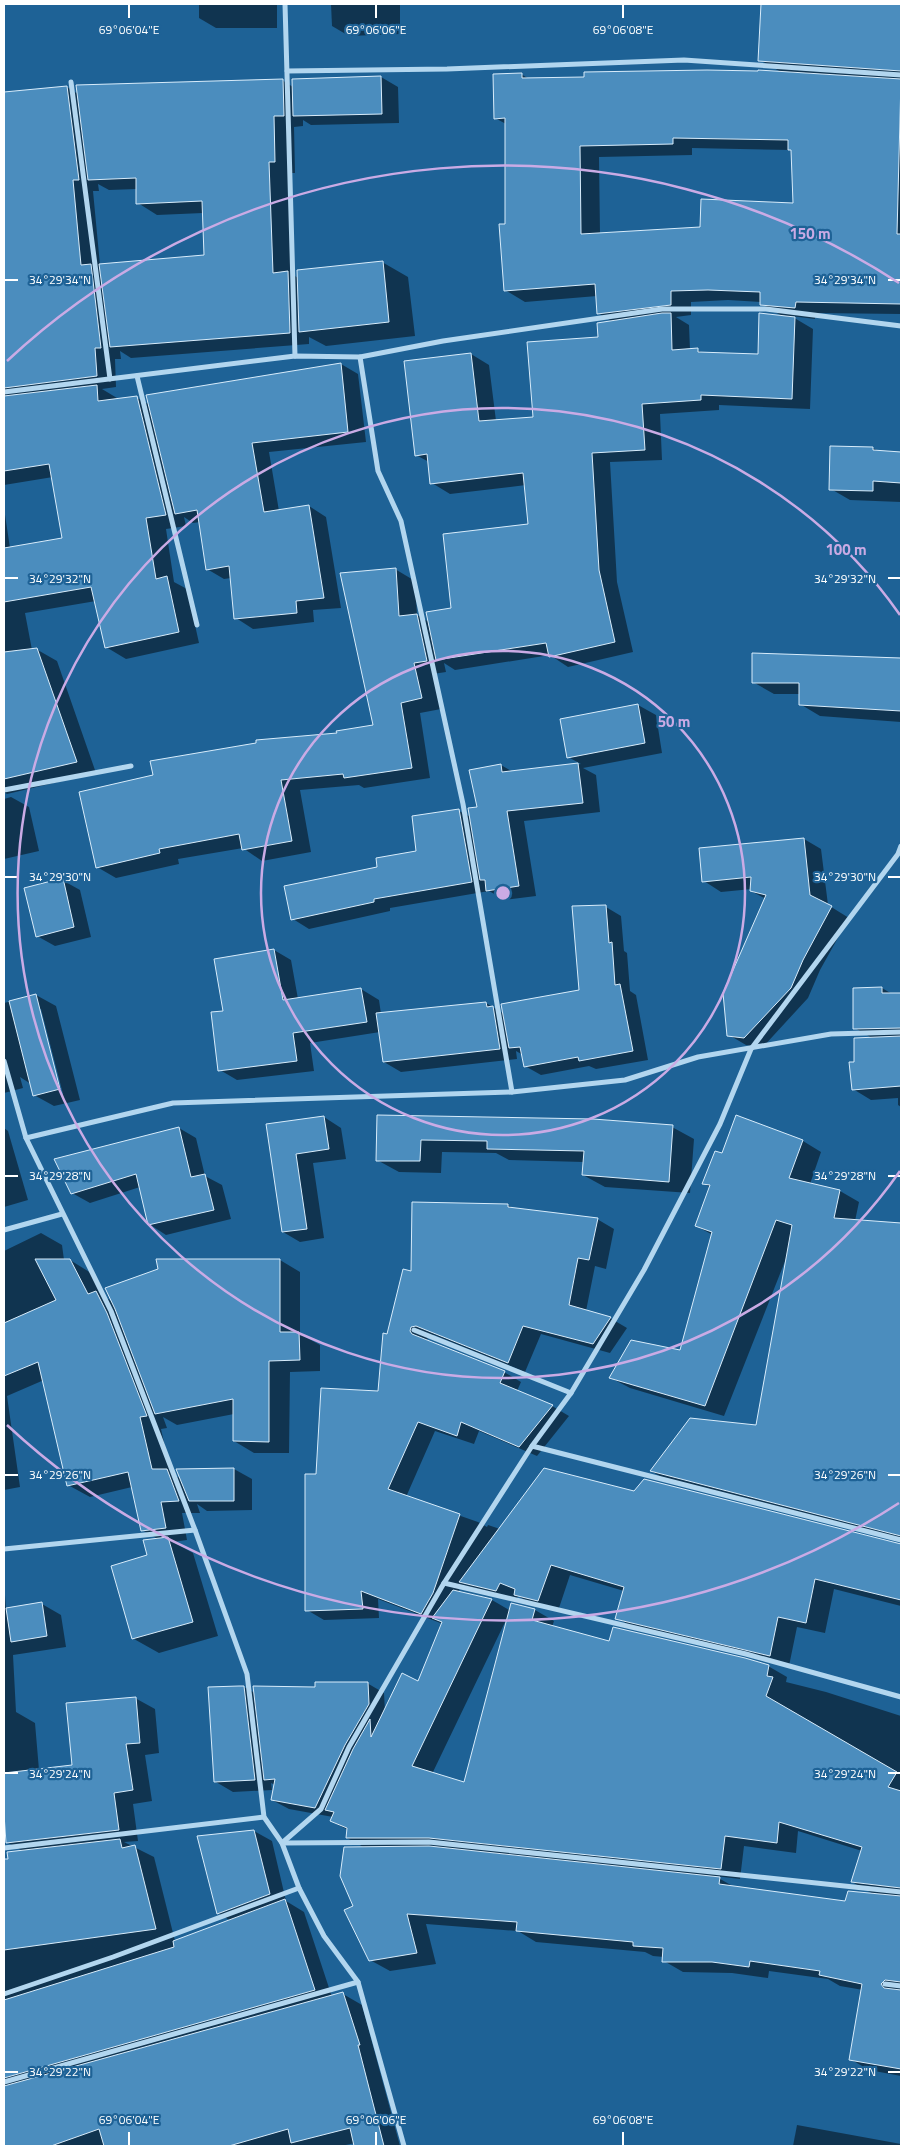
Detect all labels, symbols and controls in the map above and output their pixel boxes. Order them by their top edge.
text: 69°06'04"E [99,20,160,39]
text: 69°06'06"E [346,20,407,39]
text: 69°06'08"E [593,20,654,39]
text: 150 m [789,222,831,245]
text: 34°29'34"N [29,270,91,289]
text: 34°29'34"N [814,270,876,289]
text: 100 m [825,538,867,561]
text: 34°29'32"N [29,569,91,588]
text: 34°29'32"N [814,569,876,588]
text: 50 m [658,710,690,733]
text: 34°29'30"N [29,867,91,886]
text: 34°29'30"N [814,867,876,886]
centre of rings [494,884,512,902]
text: 34°29'28"N [29,1166,91,1185]
text: 34°29'28"N [814,1166,876,1185]
text: 34°29'26"N [29,1465,91,1484]
text: 34°29'26"N [814,1465,876,1484]
text: 34°29'24"N [29,1764,91,1783]
text: 34°29'24"N [814,1764,876,1783]
text: 34°29'22"N [29,2062,91,2081]
text: 34°29'22"N [814,2062,876,2081]
text: 69°06'04"E [99,2110,160,2129]
text: 69°06'06"E [346,2110,407,2129]
text: 69°06'08"E [593,2110,654,2129]

